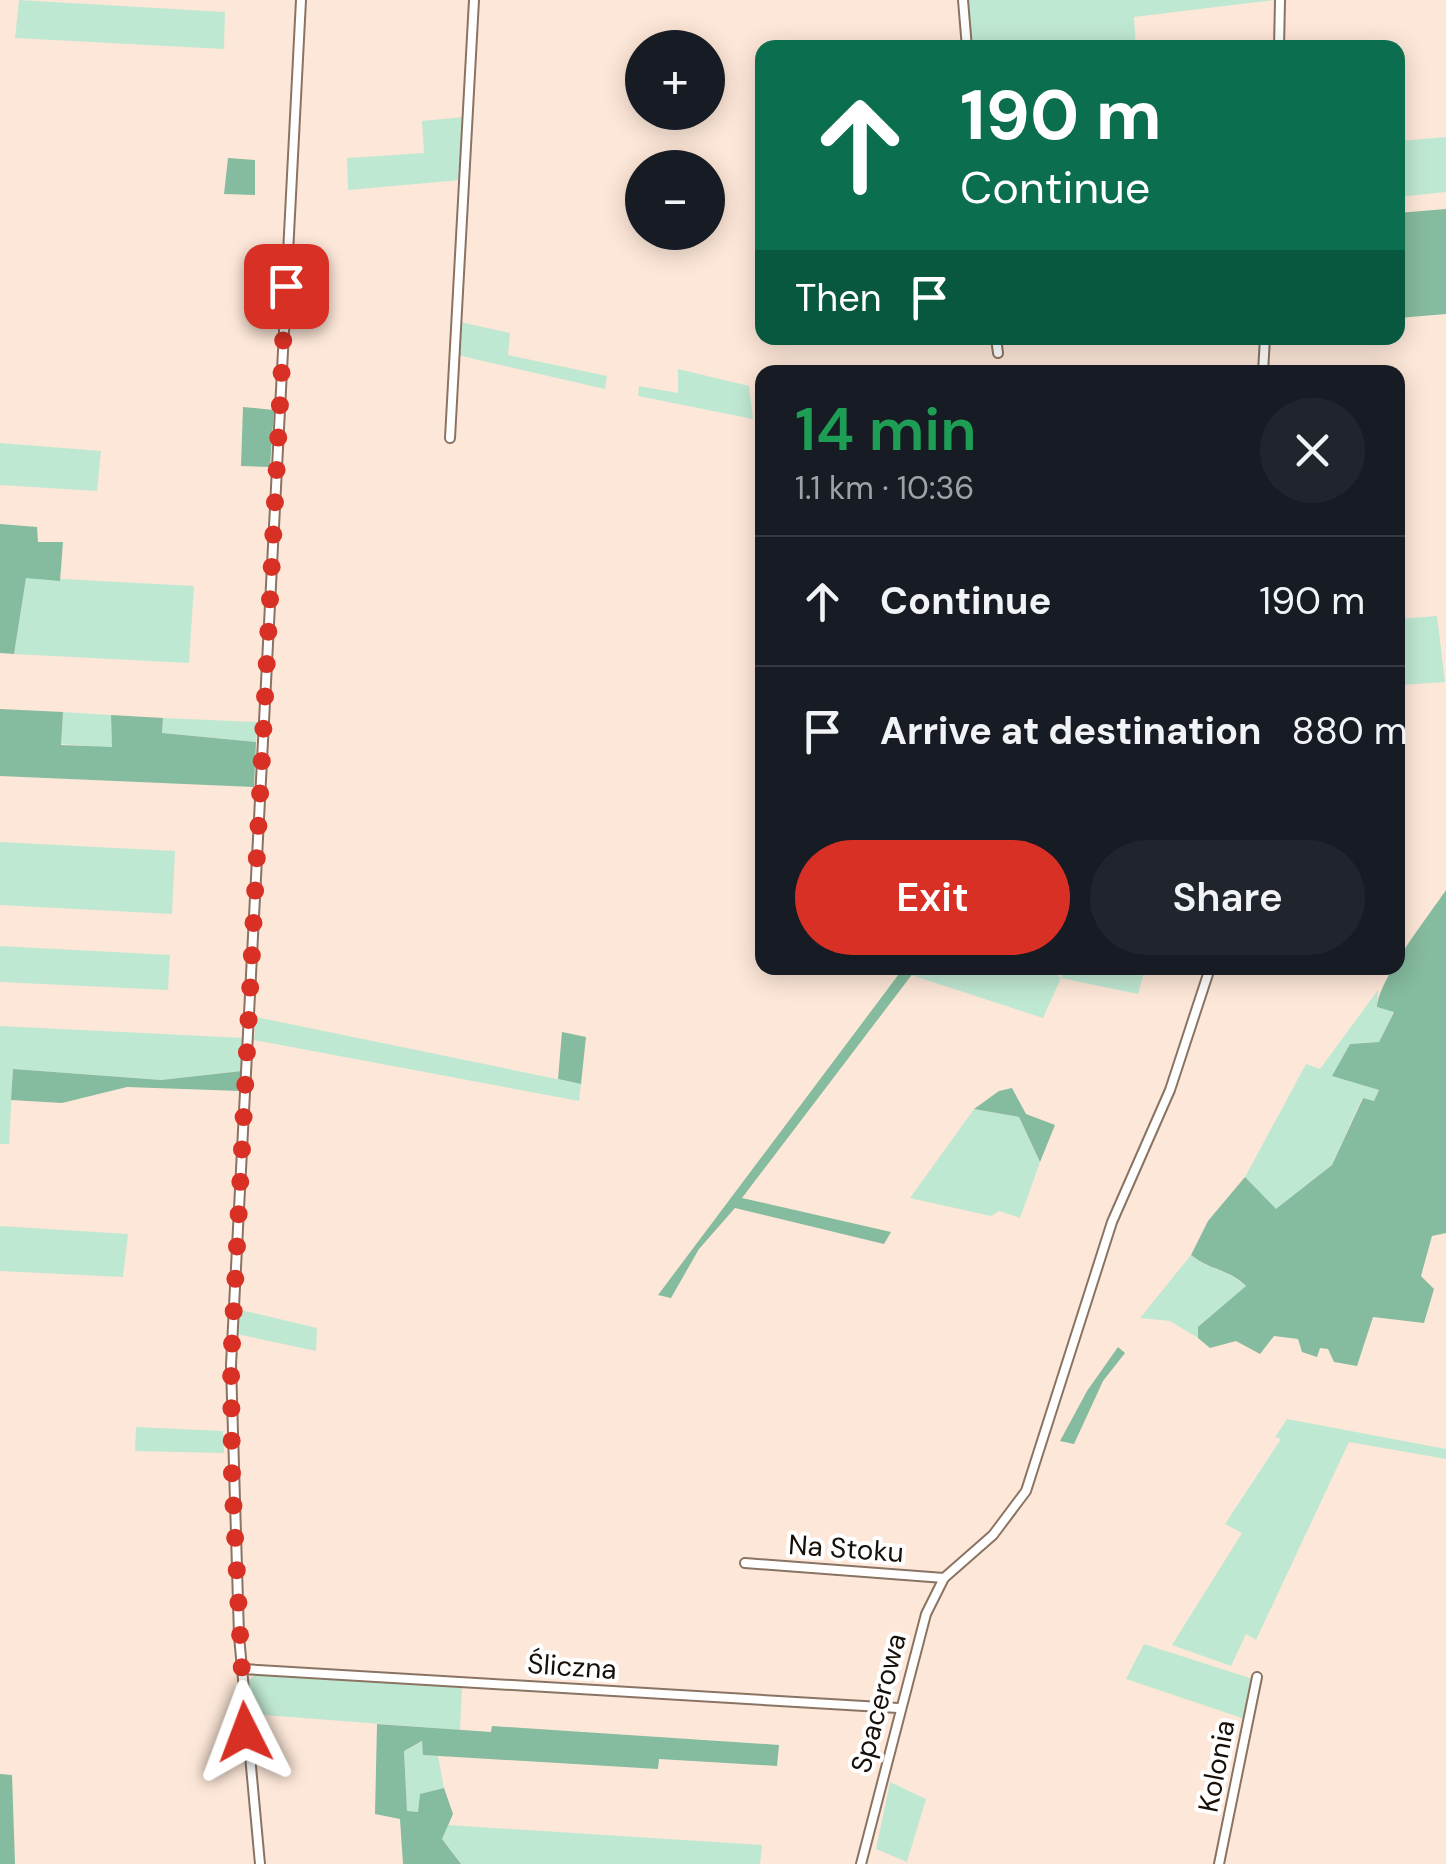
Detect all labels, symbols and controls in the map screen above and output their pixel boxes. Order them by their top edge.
map controls [625,30,725,250]
button: + [625,30,725,130]
text: 190 m [960,70,1162,161]
icon: ahead [795,80,925,210]
button: − [625,150,725,250]
text: Continue [960,158,1150,217]
pin [244,244,329,329]
icon: arrive [259,259,314,314]
icon: arrive [902,270,957,325]
text: Then [795,273,882,323]
text: 14 min [795,390,976,469]
button: close [1260,398,1365,503]
text: 1.1 km · 10:36 [795,467,974,509]
icon: ahead [795,574,850,629]
text: Continue [880,576,1051,626]
text: 190 m [1259,576,1365,626]
icon: arrive [795,704,850,759]
text: Arrive at destination [880,706,1262,756]
text: 880 m [1292,706,1408,756]
button: Exit [795,840,1070,955]
button: Share [1090,840,1365,955]
street label: Na Stoku [787,1526,905,1571]
street label: Spacerowa [842,1629,915,1777]
street label: Śliczna [526,1645,618,1688]
position arrow [193,1680,297,1784]
street label: Kolonia [1189,1717,1244,1815]

